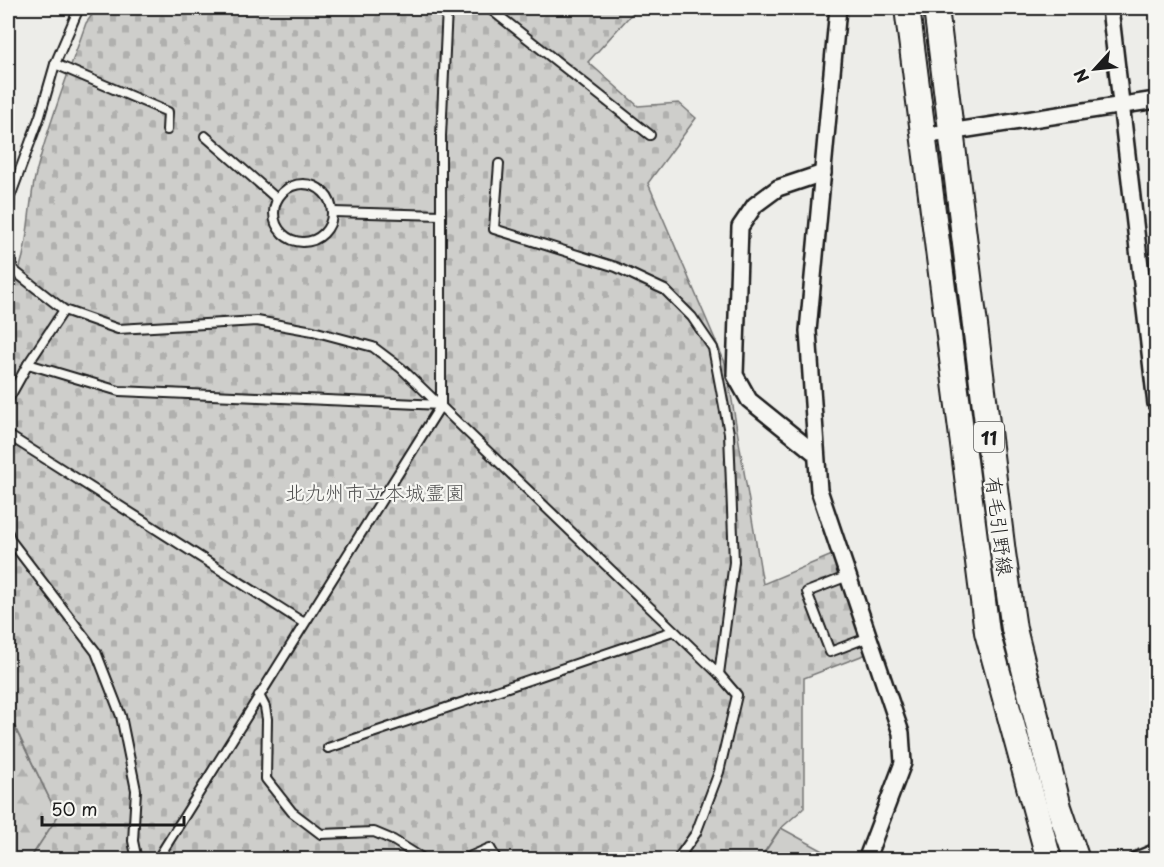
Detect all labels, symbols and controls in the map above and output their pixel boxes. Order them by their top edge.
north arrow [1065,39,1125,99]
text: N [1067,65,1094,87]
road number: 11 [974,422,1004,452]
street label: 有毛引野線 [979,475,1021,577]
park label: 北九州市立本城霊園 [285,477,465,507]
scale bar [42,789,184,827]
text: 50 m [51,795,98,822]

